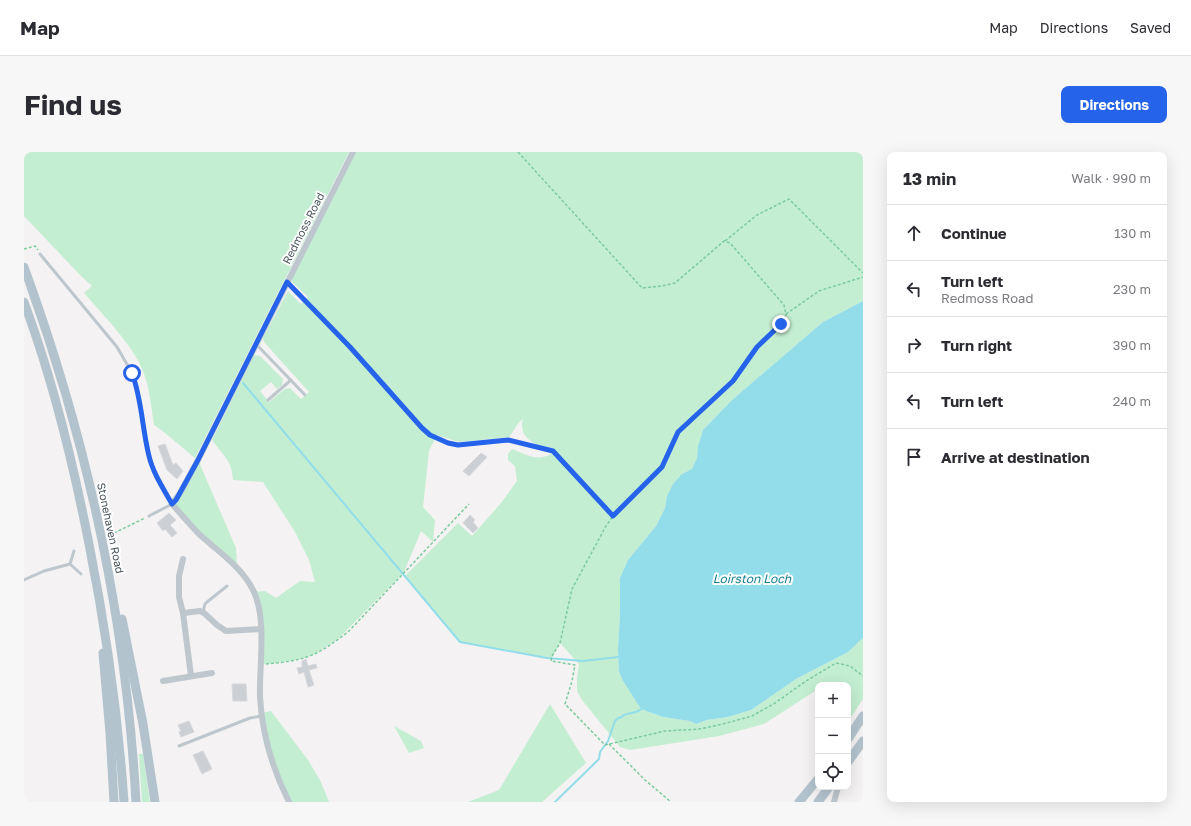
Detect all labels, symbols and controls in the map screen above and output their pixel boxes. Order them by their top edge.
text: Map [20,16,60,39]
text: Map [989,19,1018,36]
text: Directions [1040,19,1108,36]
text: Saved [1130,19,1171,36]
button: Directions [1061,86,1167,123]
text: Find us [24,88,122,121]
text: 13 min [903,168,956,189]
text: Walk · 990 m [1071,170,1151,186]
street label: Redmoss Road [279,190,327,266]
icon: ahead [903,222,925,244]
text: Continue [941,224,1007,242]
text: 130 m [1114,225,1151,241]
text: Turn left [941,272,1003,290]
icon: left [903,278,925,300]
text: 230 m [1113,281,1151,297]
text: Redmoss Road [941,290,1033,306]
route end [772,315,790,333]
icon: right [903,334,925,356]
text: Turn right [941,336,1012,354]
text: 390 m [1113,337,1151,353]
route start [123,364,141,382]
icon: left [903,390,925,412]
text: Turn left [941,392,1003,410]
text: 240 m [1113,393,1151,409]
icon: arrive [903,446,925,468]
text: Arrive at destination [941,448,1090,466]
street label: Stonehaven Road [95,481,127,575]
water label: Loirston Loch [713,571,792,586]
map controls [815,682,851,790]
button: + [815,682,851,718]
button: − [815,718,851,754]
button: locate [815,754,851,790]

